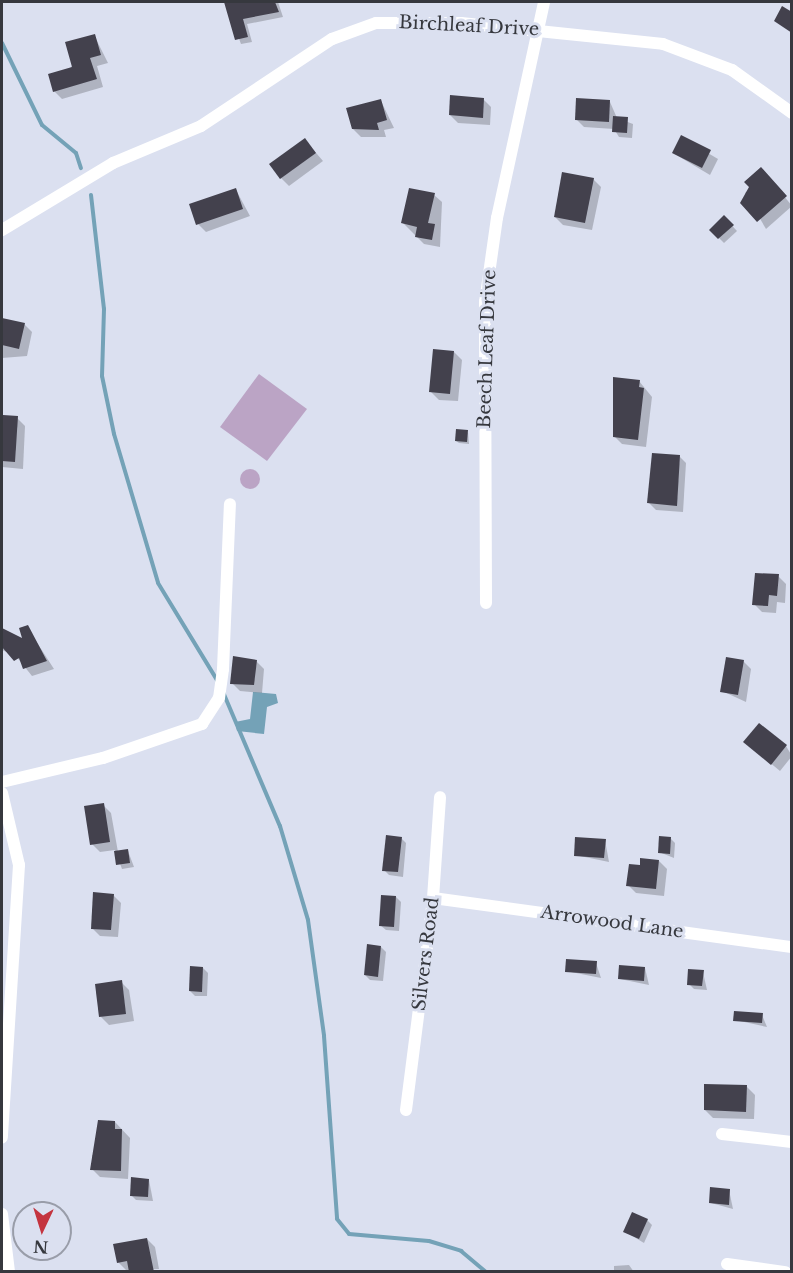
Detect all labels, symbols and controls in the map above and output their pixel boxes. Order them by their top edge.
street label: Birchleaf Drive [398,12,540,40]
street label: Beech Leaf Drive [473,269,501,429]
street label: Silvers Road [408,896,444,1012]
street label: Arrowood Lane [539,901,685,943]
north arrow [12,1201,72,1261]
text: N [33,1236,49,1257]

